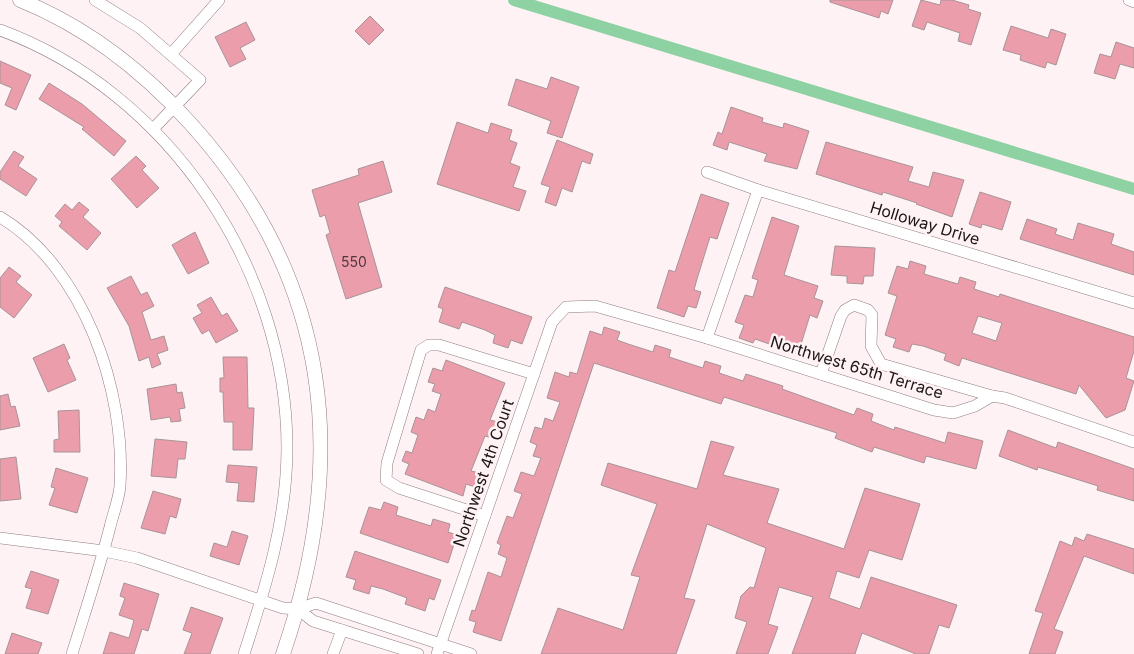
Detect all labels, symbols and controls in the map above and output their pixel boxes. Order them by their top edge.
street label: Holloway Drive [868,197,982,249]
house number: 550 [341,253,367,270]
street label: Northwest 65th Terrace [768,331,946,403]
street label: Northwest 4th Court [448,397,518,549]

